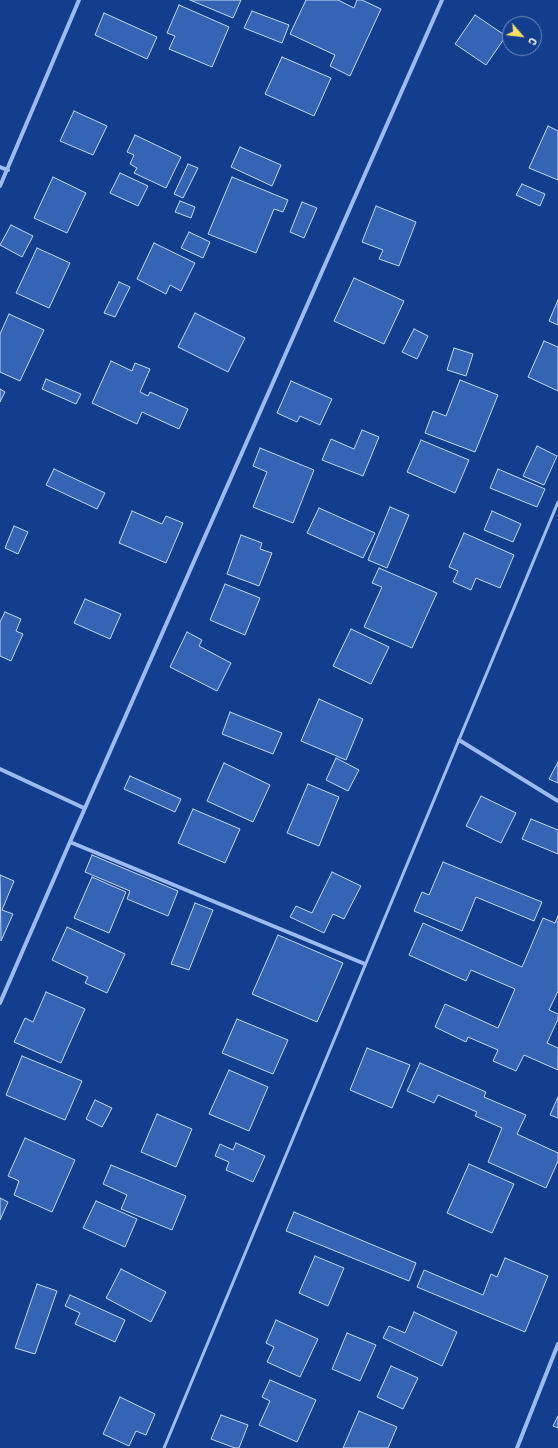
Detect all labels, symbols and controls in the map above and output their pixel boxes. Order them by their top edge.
north arrow [502,16,542,56]
text: С [525,36,539,47]

